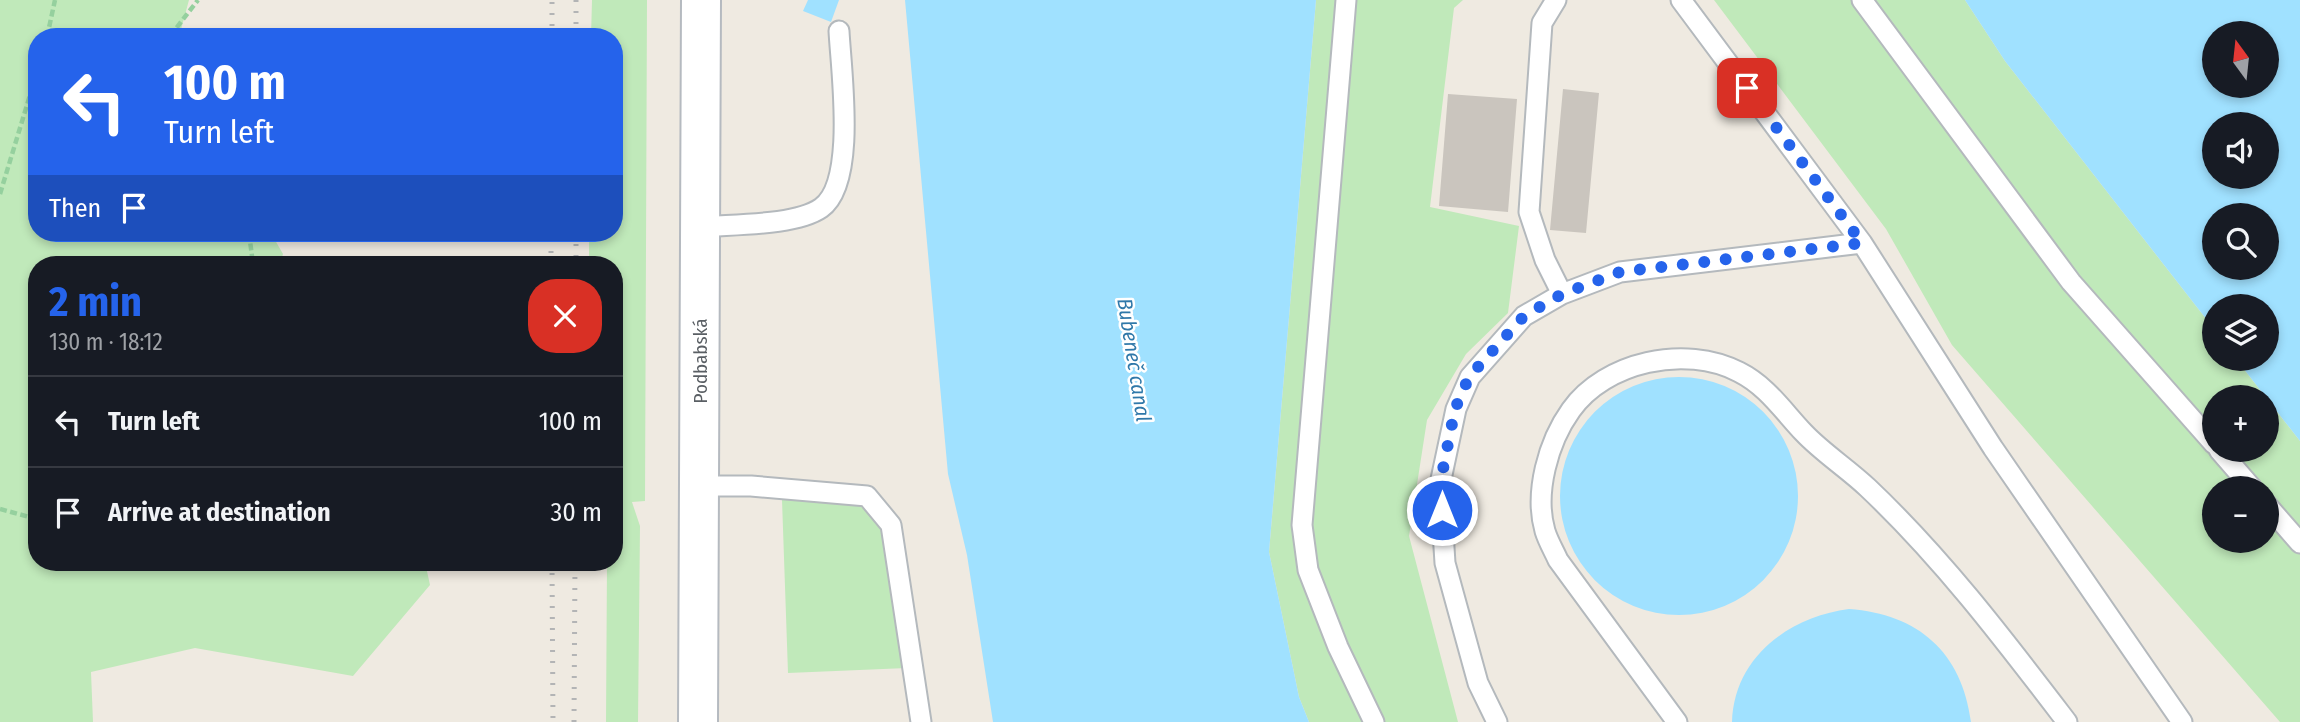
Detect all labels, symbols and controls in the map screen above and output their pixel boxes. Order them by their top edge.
north arrow [2202,21,2278,98]
map controls [2202,21,2279,553]
text: 100 m [164,53,286,112]
icon: left [49,56,140,147]
pin [1717,58,1777,118]
icon: arrive [1728,69,1766,107]
button: sound [2202,112,2279,189]
text: Turn left [164,113,274,151]
icon: arrive [115,189,153,227]
text: Then [49,193,101,224]
button: search [2202,203,2279,280]
text: 2 min [49,277,142,327]
button: close [528,279,602,353]
button: layers [2202,294,2279,371]
water label: Bubeneč canal [1111,296,1157,424]
street label: Podbabská [689,319,712,403]
text: 130 m · 18:12 [49,328,163,356]
button: + [2202,385,2279,462]
icon: left [49,403,87,441]
text: Turn left [108,406,200,437]
text: 100 m [539,406,602,437]
position arrow [1405,473,1479,547]
button: − [2202,476,2279,553]
icon: arrive [49,494,87,532]
text: Arrive at destination [108,497,331,528]
text: 30 m [551,497,602,528]

